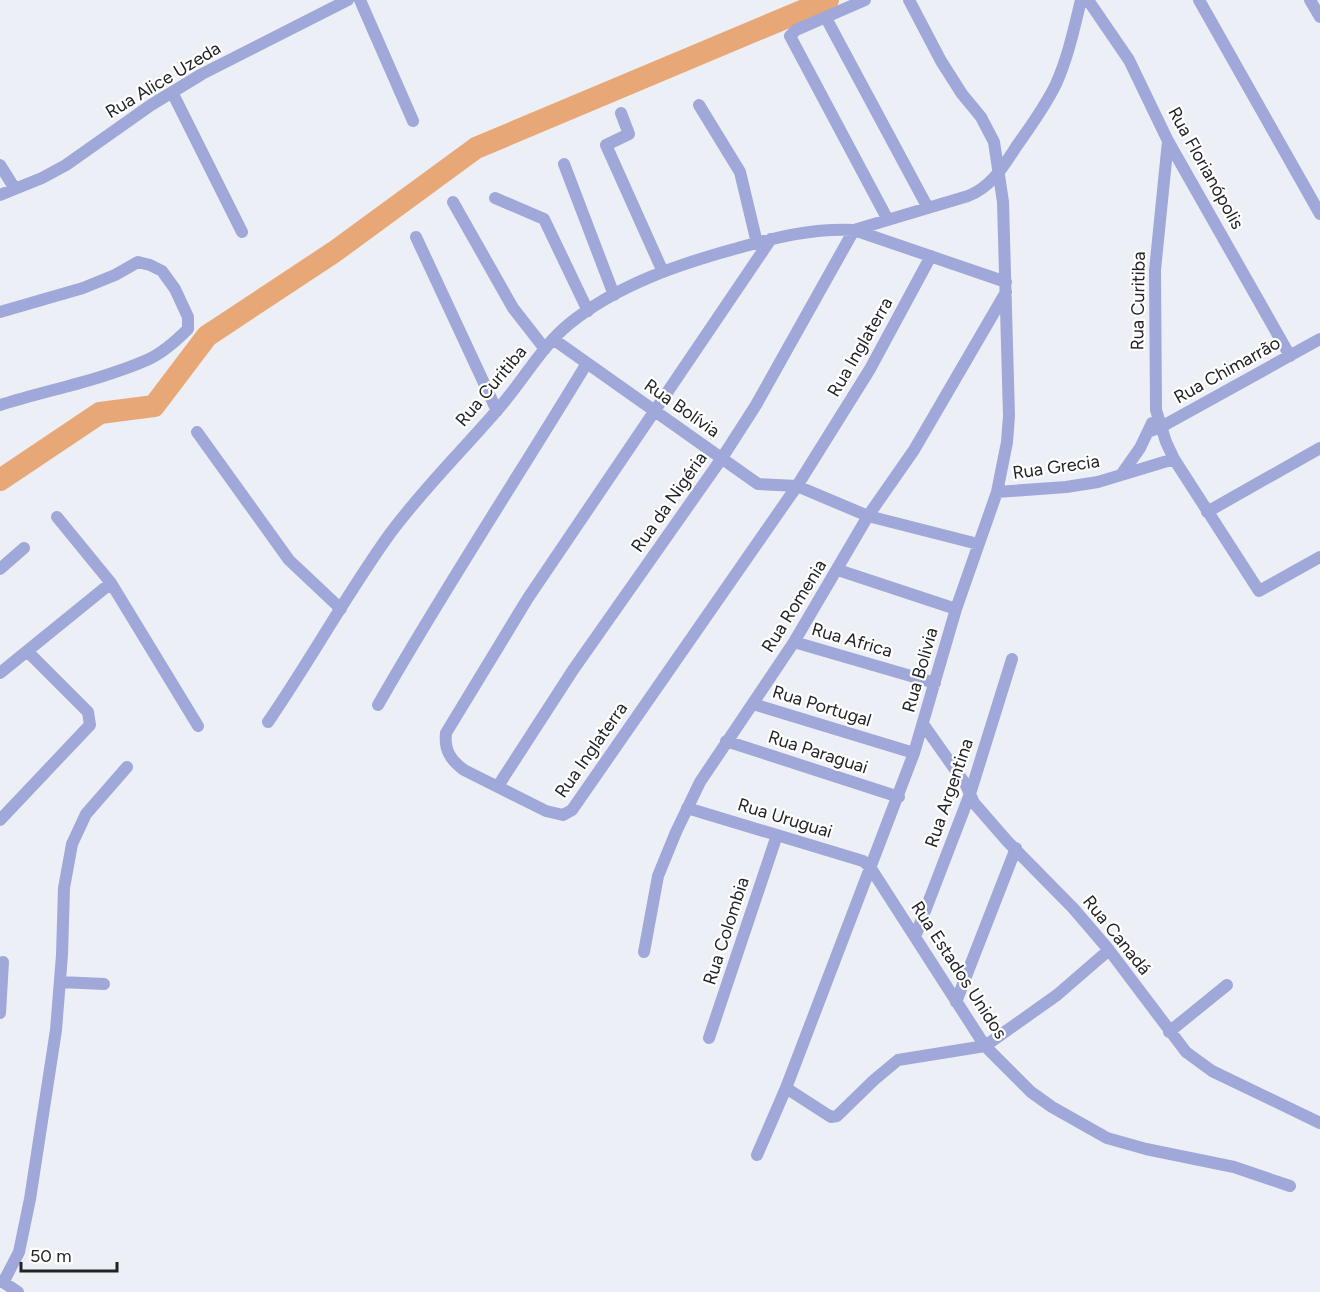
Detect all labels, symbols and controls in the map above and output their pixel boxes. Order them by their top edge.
street label: Rua Alice Uzeda [101,37,225,123]
street label: Rua Florianópolis [1163,103,1249,233]
street label: Rua Curitiba [1126,251,1150,351]
street label: Rua Inglaterra [823,293,897,401]
street label: Rua Chimarrão [1170,332,1284,408]
street label: Rua Curitiba [451,341,531,431]
street label: Rua Bolívia [640,374,724,442]
street label: Rua da Nigéria [626,448,712,556]
street label: Rua Grecia [1011,450,1101,484]
street label: Rua Romenia [757,556,831,656]
street label: Rua Africa [809,618,895,662]
street label: Rua Bolivia [897,625,943,715]
street label: Rua Portugal [770,681,874,731]
street label: Rua Inglaterra [550,698,632,802]
street label: Rua Paraguai [765,726,871,778]
street label: Rua Argentina [920,736,978,850]
street label: Rua Uruguai [735,793,835,843]
street label: Rua Colombia [698,874,754,988]
street label: Rua Canadá [1078,891,1156,979]
street label: Rua Estados Unidos [906,897,1012,1043]
scale bar [21,1235,117,1273]
text: 50 m [30,1245,72,1267]

